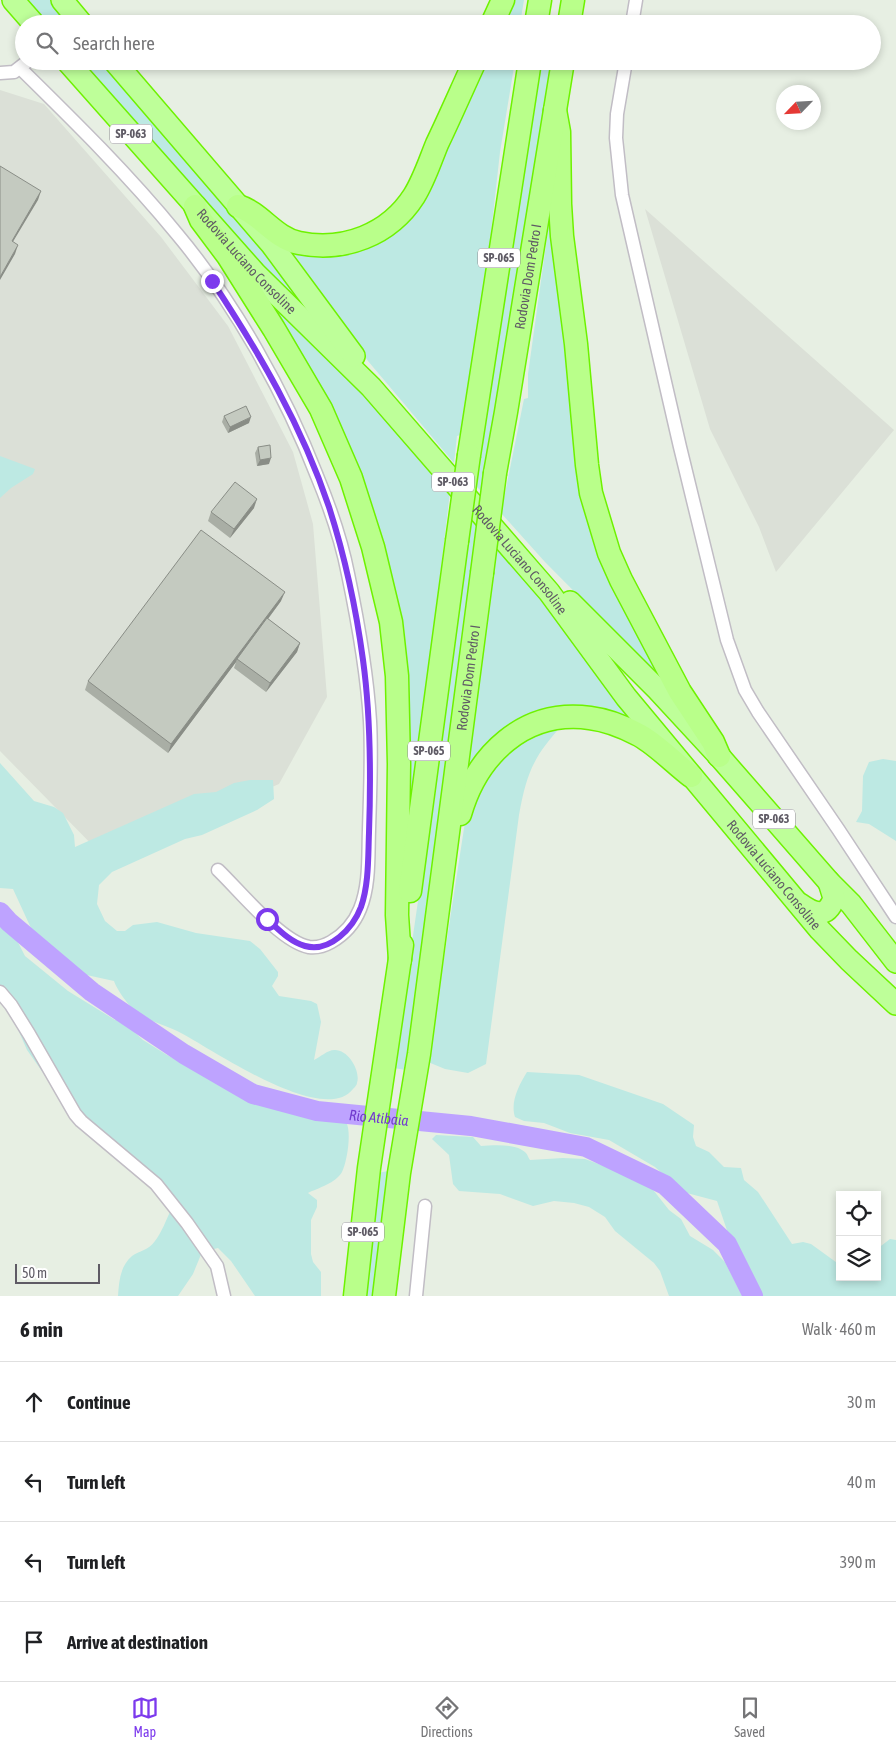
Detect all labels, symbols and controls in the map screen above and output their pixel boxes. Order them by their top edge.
search box [15,15,881,70]
icon: search [33,29,61,57]
text: Search here [73,32,155,54]
north arrow [776,85,821,130]
road number: SP-063 [110,125,152,144]
street label: Rodovia Luciano Consoline [194,205,300,317]
street label: Rodovia Dom Pedro I [512,223,544,331]
road number: SP-065 [478,248,520,268]
route end [201,270,224,293]
road number: SP-063 [432,472,474,492]
street label: Rodovia Luciano Consoline [469,502,571,617]
street label: Rodovia Dom Pedro I [453,624,483,732]
road number: SP-065 [408,741,450,760]
road number: SP-063 [753,810,795,829]
street label: Rodovia Luciano Consoline [724,817,824,933]
route start [256,908,279,931]
water label: Rio Atibaia [348,1106,409,1128]
map controls [836,1191,881,1281]
button: locate [836,1191,881,1236]
road number: SP-065 [342,1222,384,1242]
button: layers [836,1236,881,1281]
scale bar [15,1261,100,1284]
text: 50 m [22,1265,47,1281]
text: 6 min [20,1317,63,1341]
text: Walk · 460 m [802,1320,876,1338]
icon: ahead [20,1388,48,1416]
text: Continue [67,1391,131,1413]
text: 30 m [847,1393,876,1411]
icon: left [20,1468,48,1496]
text: Turn left [67,1471,125,1493]
text: 40 m [847,1473,876,1491]
icon: left [20,1548,48,1576]
text: Turn left [67,1551,125,1573]
text: 390 m [840,1553,876,1571]
icon: arrive [20,1628,48,1656]
text: Arrive at destination [67,1631,208,1653]
tab: Map [131,1694,159,1740]
tab: Directions [420,1694,473,1740]
tab: Saved [734,1694,765,1740]

